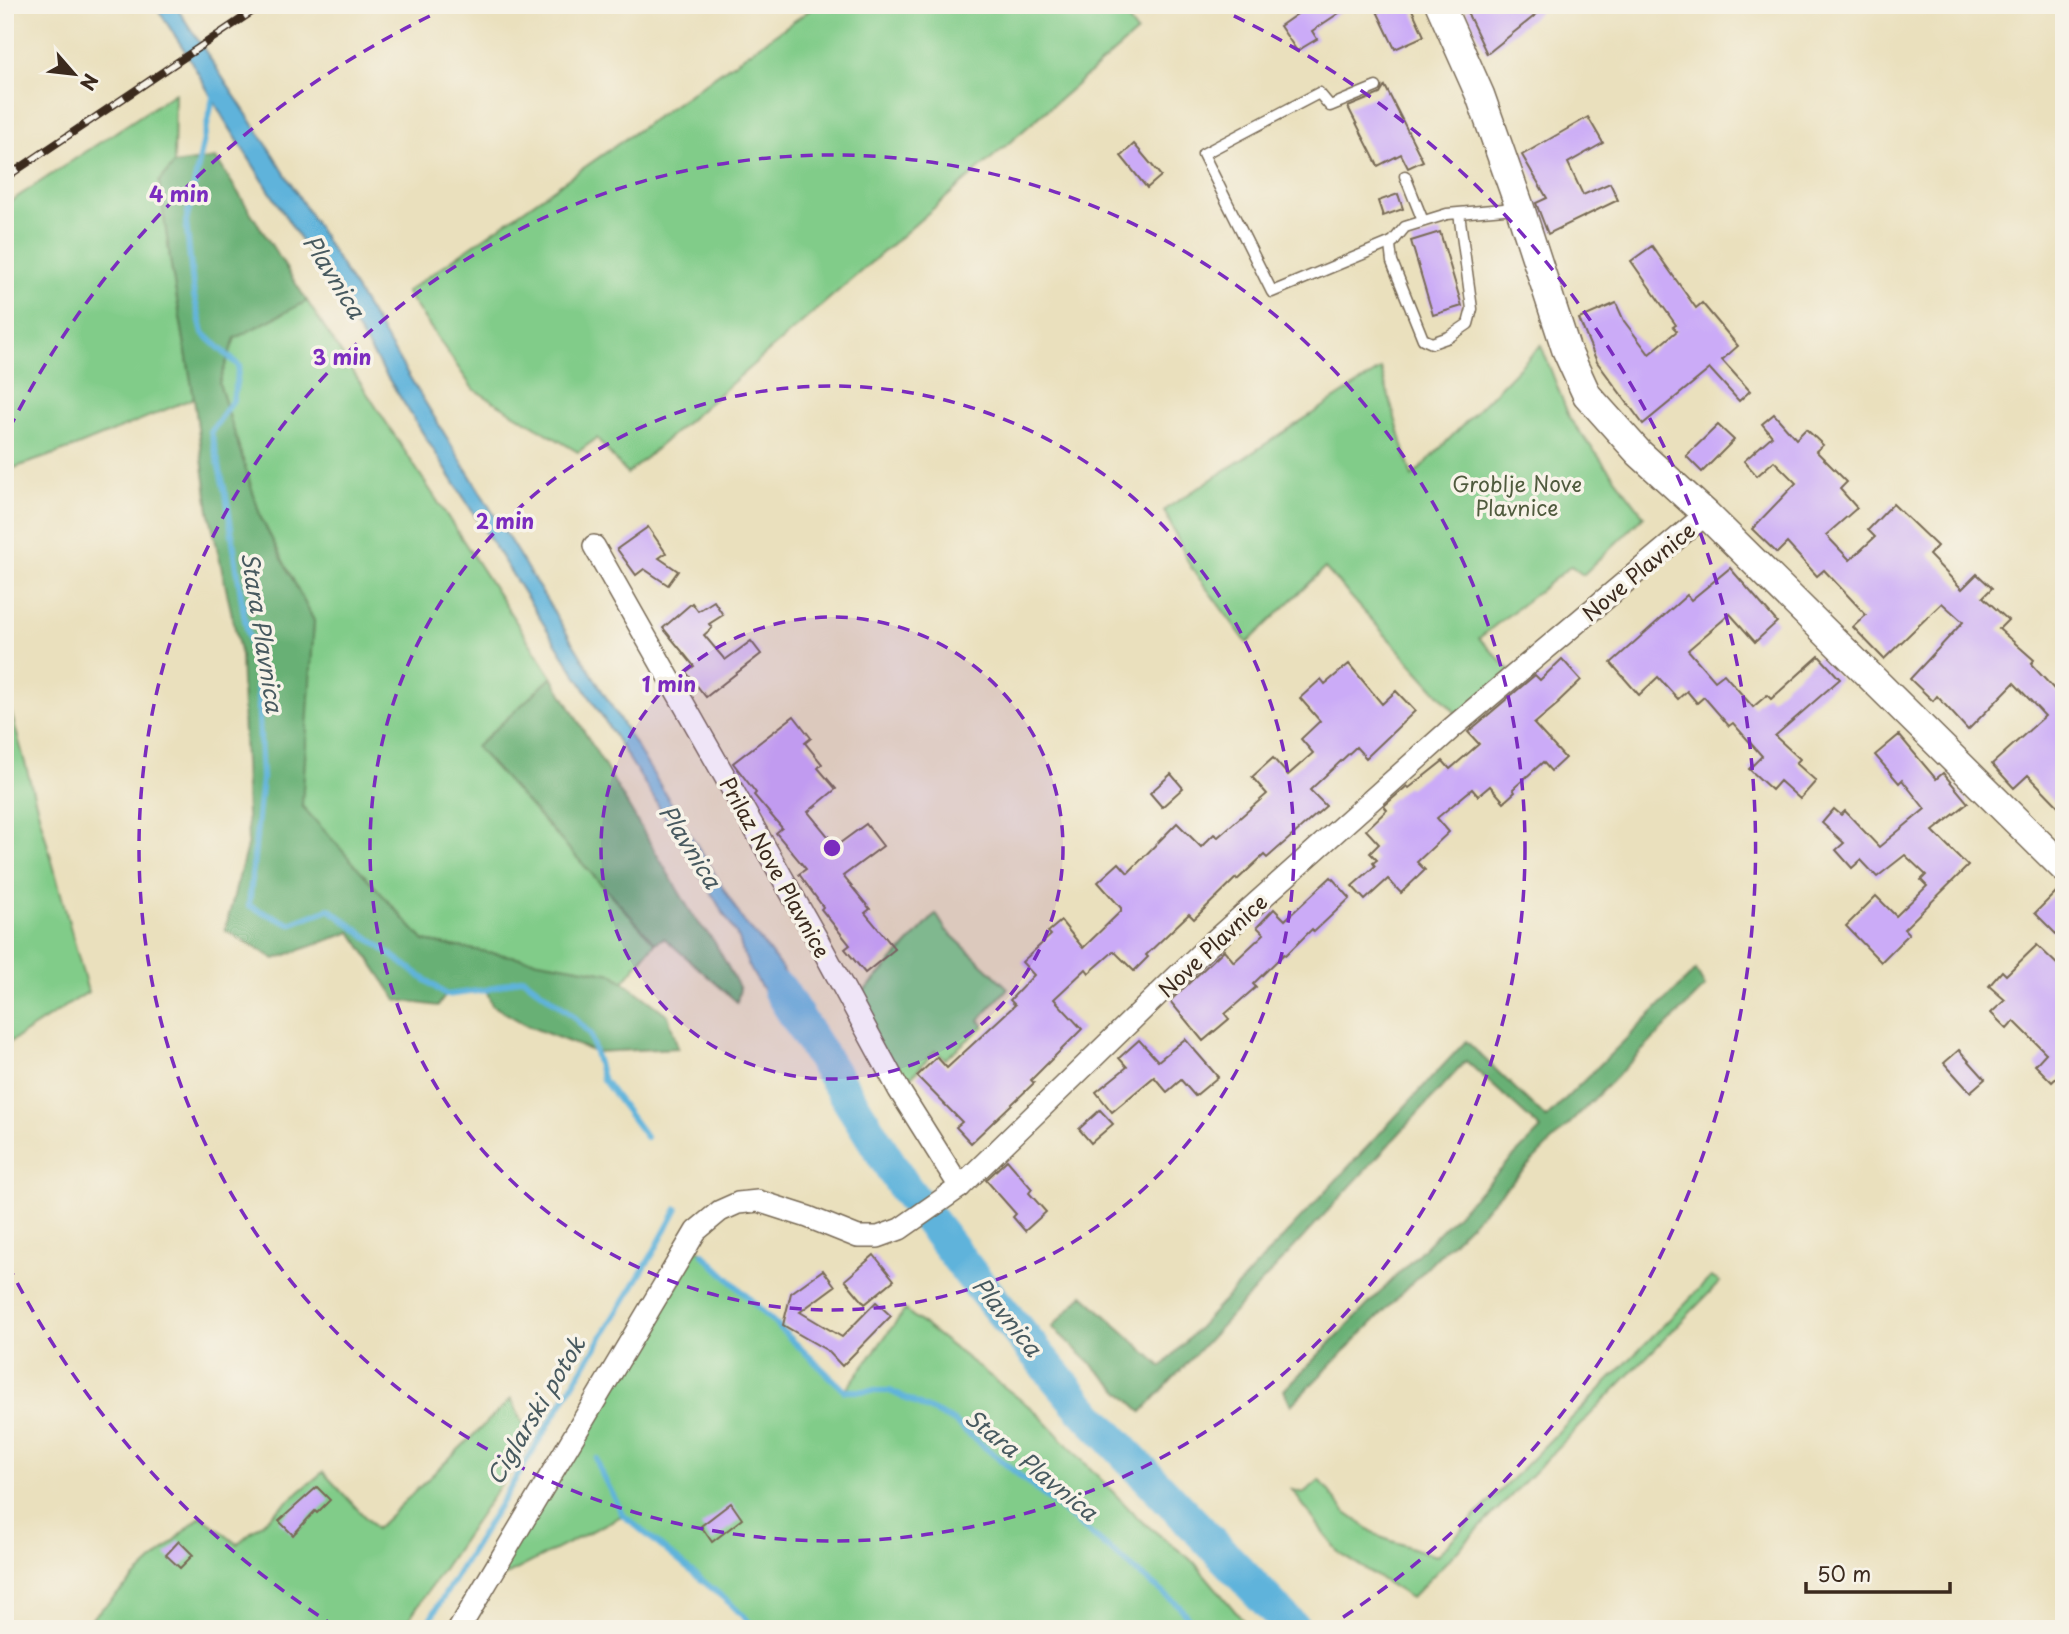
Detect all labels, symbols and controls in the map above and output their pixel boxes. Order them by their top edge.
north arrow [38,38,108,108]
text: N [74,69,106,96]
text: 4 min [149,177,209,209]
water label: Plavnica [295,227,375,325]
text: 3 min [312,340,372,372]
park label: Groblje Nove Plavnice [1452,467,1582,523]
text: 2 min [476,504,534,536]
street label: Nove Plavnice [1574,514,1702,628]
water label: Stara Plavnica [233,549,293,715]
text: 1 min [642,667,696,699]
street label: Prilaz Nove Plavnice [713,771,839,963]
water label: Plavnica [651,797,731,895]
centre of rings [820,836,844,860]
street label: Nove Plavnice [1150,886,1274,1004]
water label: Plavnica [965,1269,1051,1364]
water label: Ciglarski potok [477,1329,594,1491]
water label: Stara Plavnica [958,1399,1107,1529]
scale bar [1806,1550,1950,1594]
text: 50 m [1817,1557,1871,1589]

